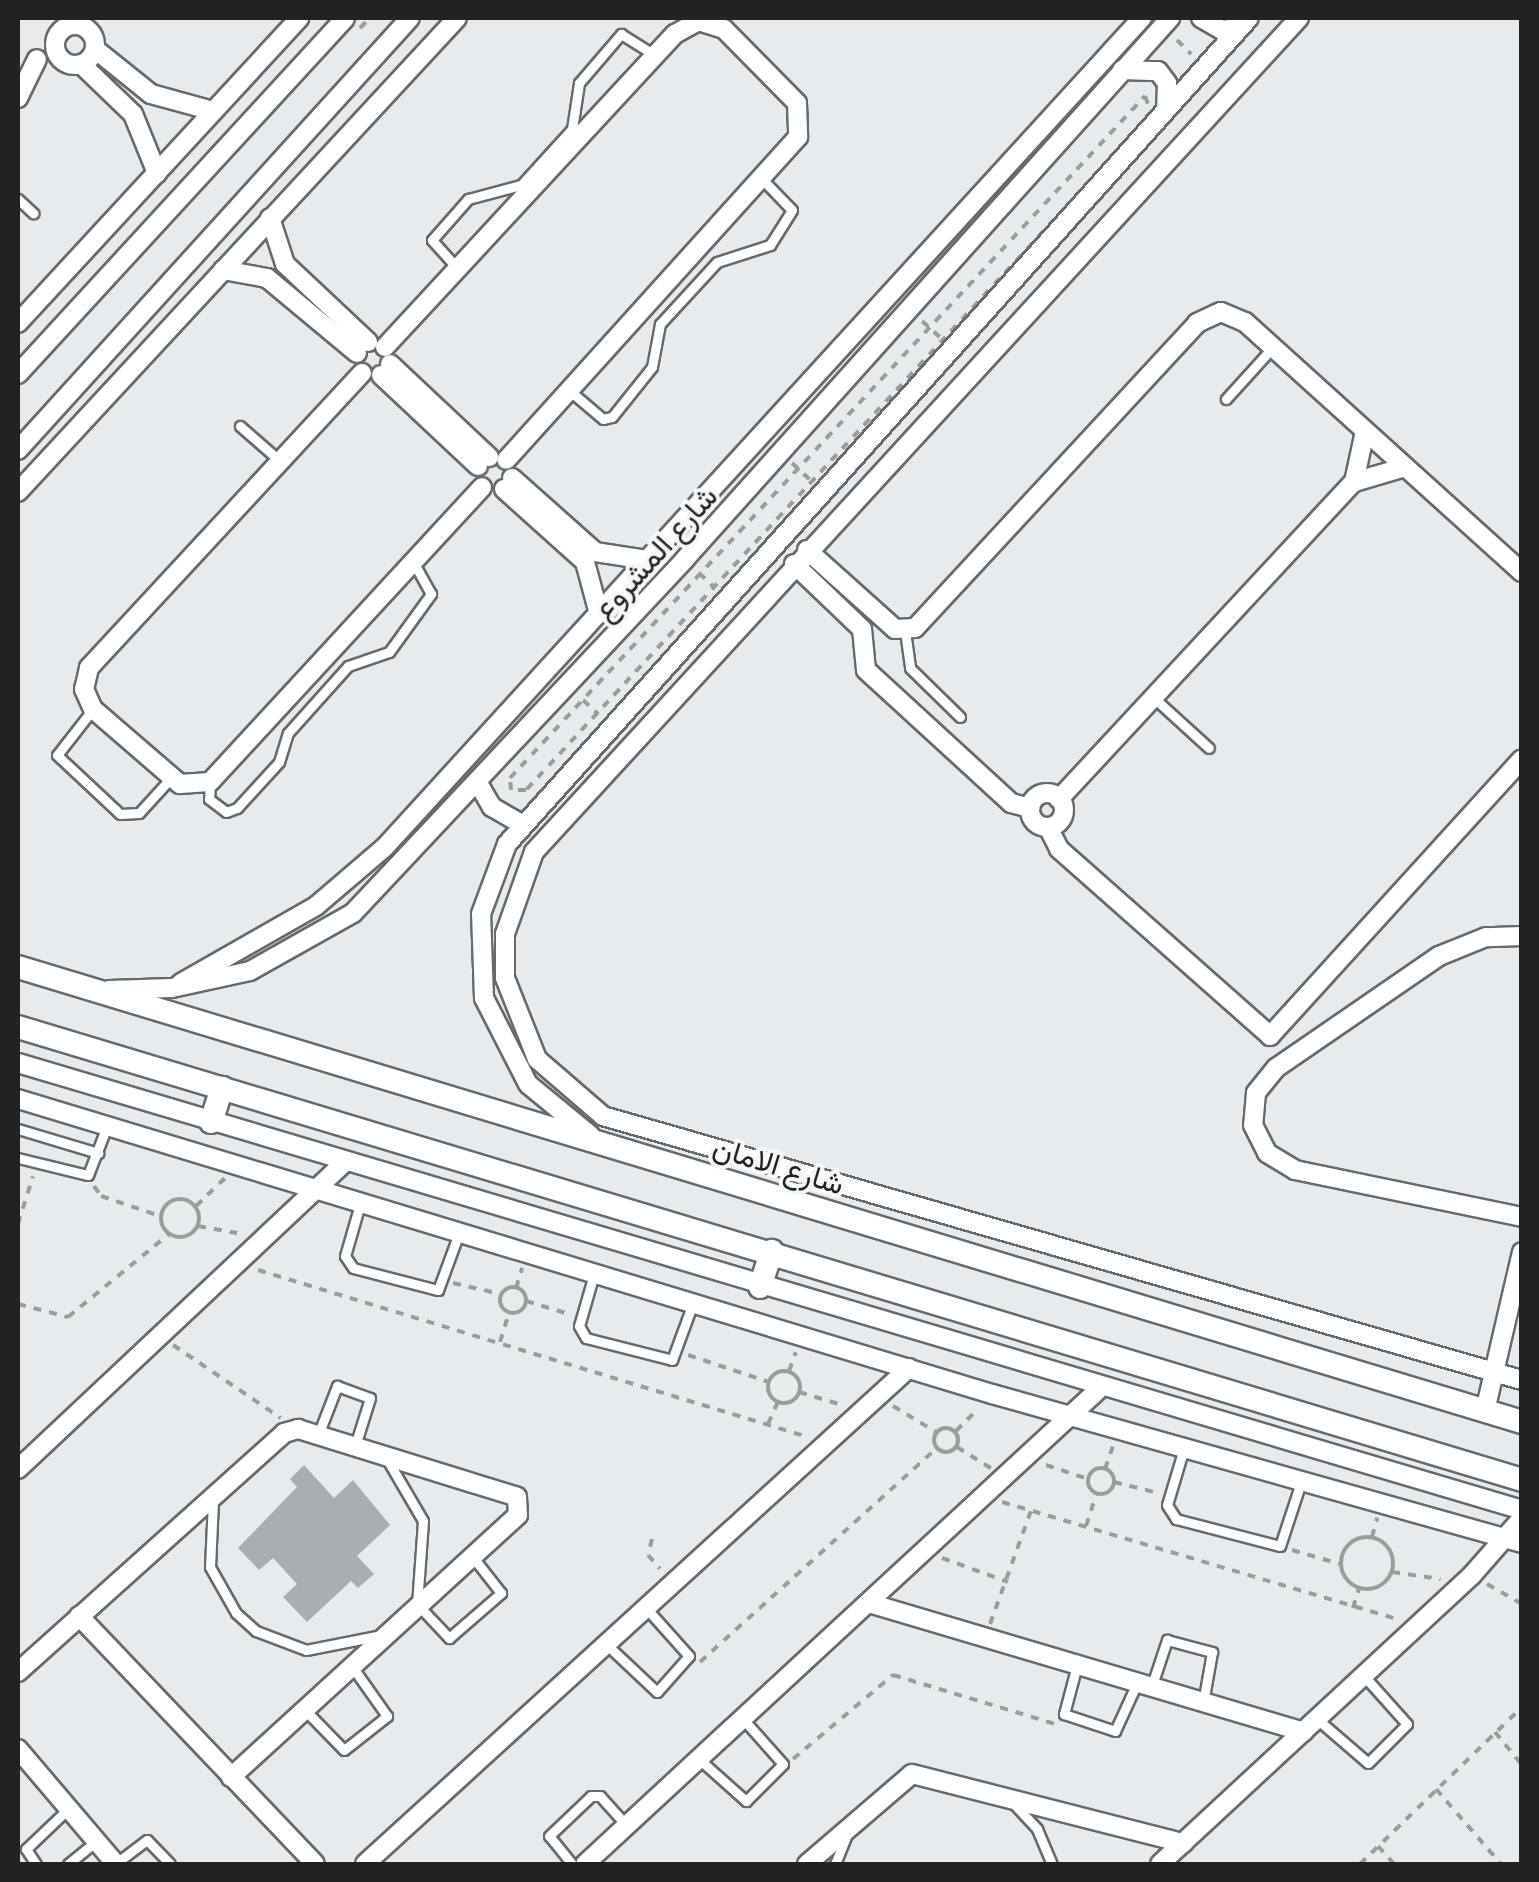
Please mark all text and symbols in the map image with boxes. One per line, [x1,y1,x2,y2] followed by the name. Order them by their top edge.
[584,477,724,627] street label: شارع المشروع
[709,1127,849,1201] street label: شارع الامان

